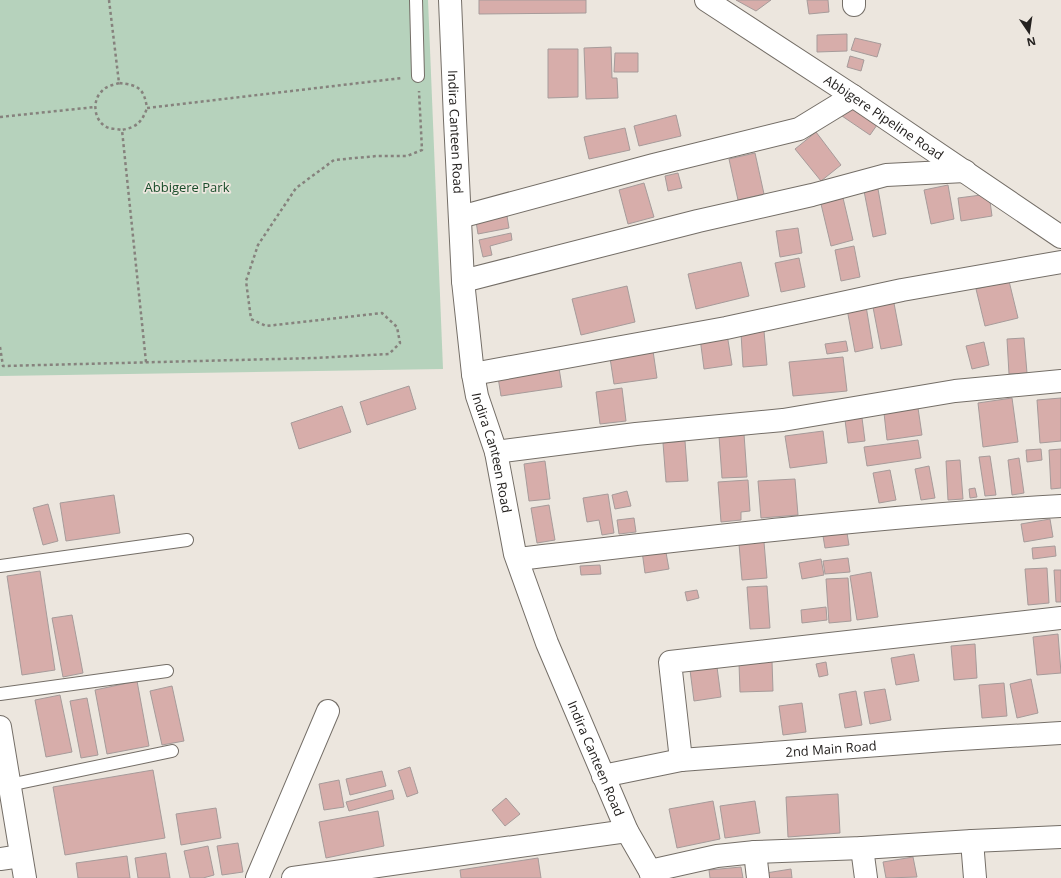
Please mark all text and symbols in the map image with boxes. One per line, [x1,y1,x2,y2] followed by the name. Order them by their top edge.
[1009,12,1049,52] north arrow
[1025,34,1037,51] text: N
[444,70,468,194] street label: Indira Canteen Road
[821,70,947,164] street label: Abbigere Pipeline Road
[145,178,230,196] park label: Abbigere Park
[468,391,516,514] street label: Indira Canteen Road
[564,698,629,819] street label: Indira Canteen Road
[785,736,877,761] street label: 2nd Main Road

